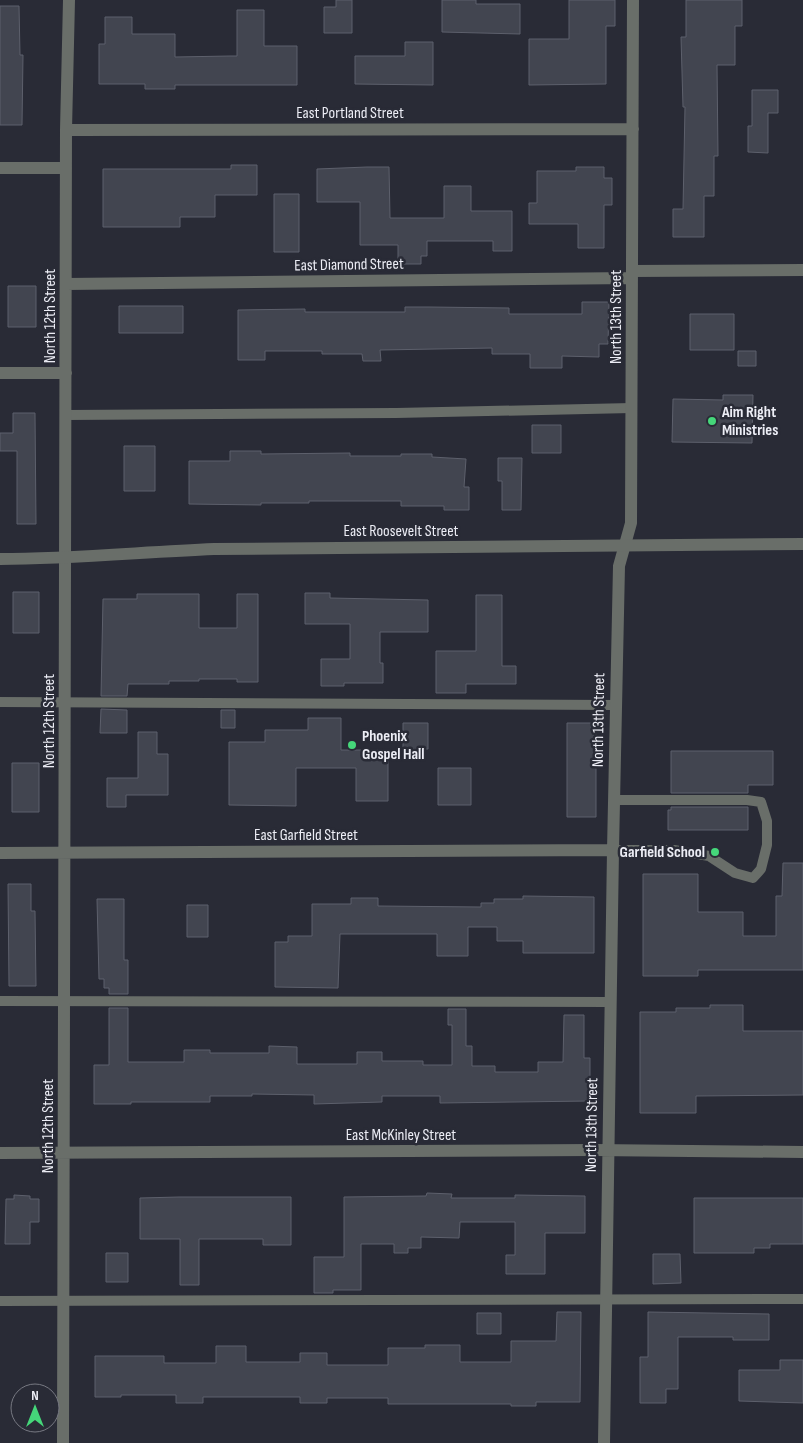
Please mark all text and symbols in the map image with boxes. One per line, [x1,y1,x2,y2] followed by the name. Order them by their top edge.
[296,104,404,123] street label: East Portland Street
[294,255,404,275] street label: East Diamond Street
[41,269,60,363] street label: North 12th Street
[607,270,626,364] street label: North 13th Street
[721,403,778,440] place label: Aim Right Ministries
[706,415,718,427] marker: Aim Right Ministries
[344,522,459,541] street label: East Roosevelt Street
[589,673,609,767] street label: North 13th Street
[40,674,59,768] street label: North 12th Street
[362,727,425,764] place label: Phoenix Gospel Hall
[346,739,358,751] marker: Phoenix Gospel Hall
[254,826,358,845] street label: East Garfield Street
[620,843,705,862] place label: Garfield School
[709,846,721,858] marker: Garfield School
[582,1078,602,1172] street label: North 13th Street
[39,1079,58,1173] street label: North 12th Street
[346,1126,456,1145] street label: East McKinley Street
[10,1383,60,1433] north arrow
[31,1387,39,1404] text: N

